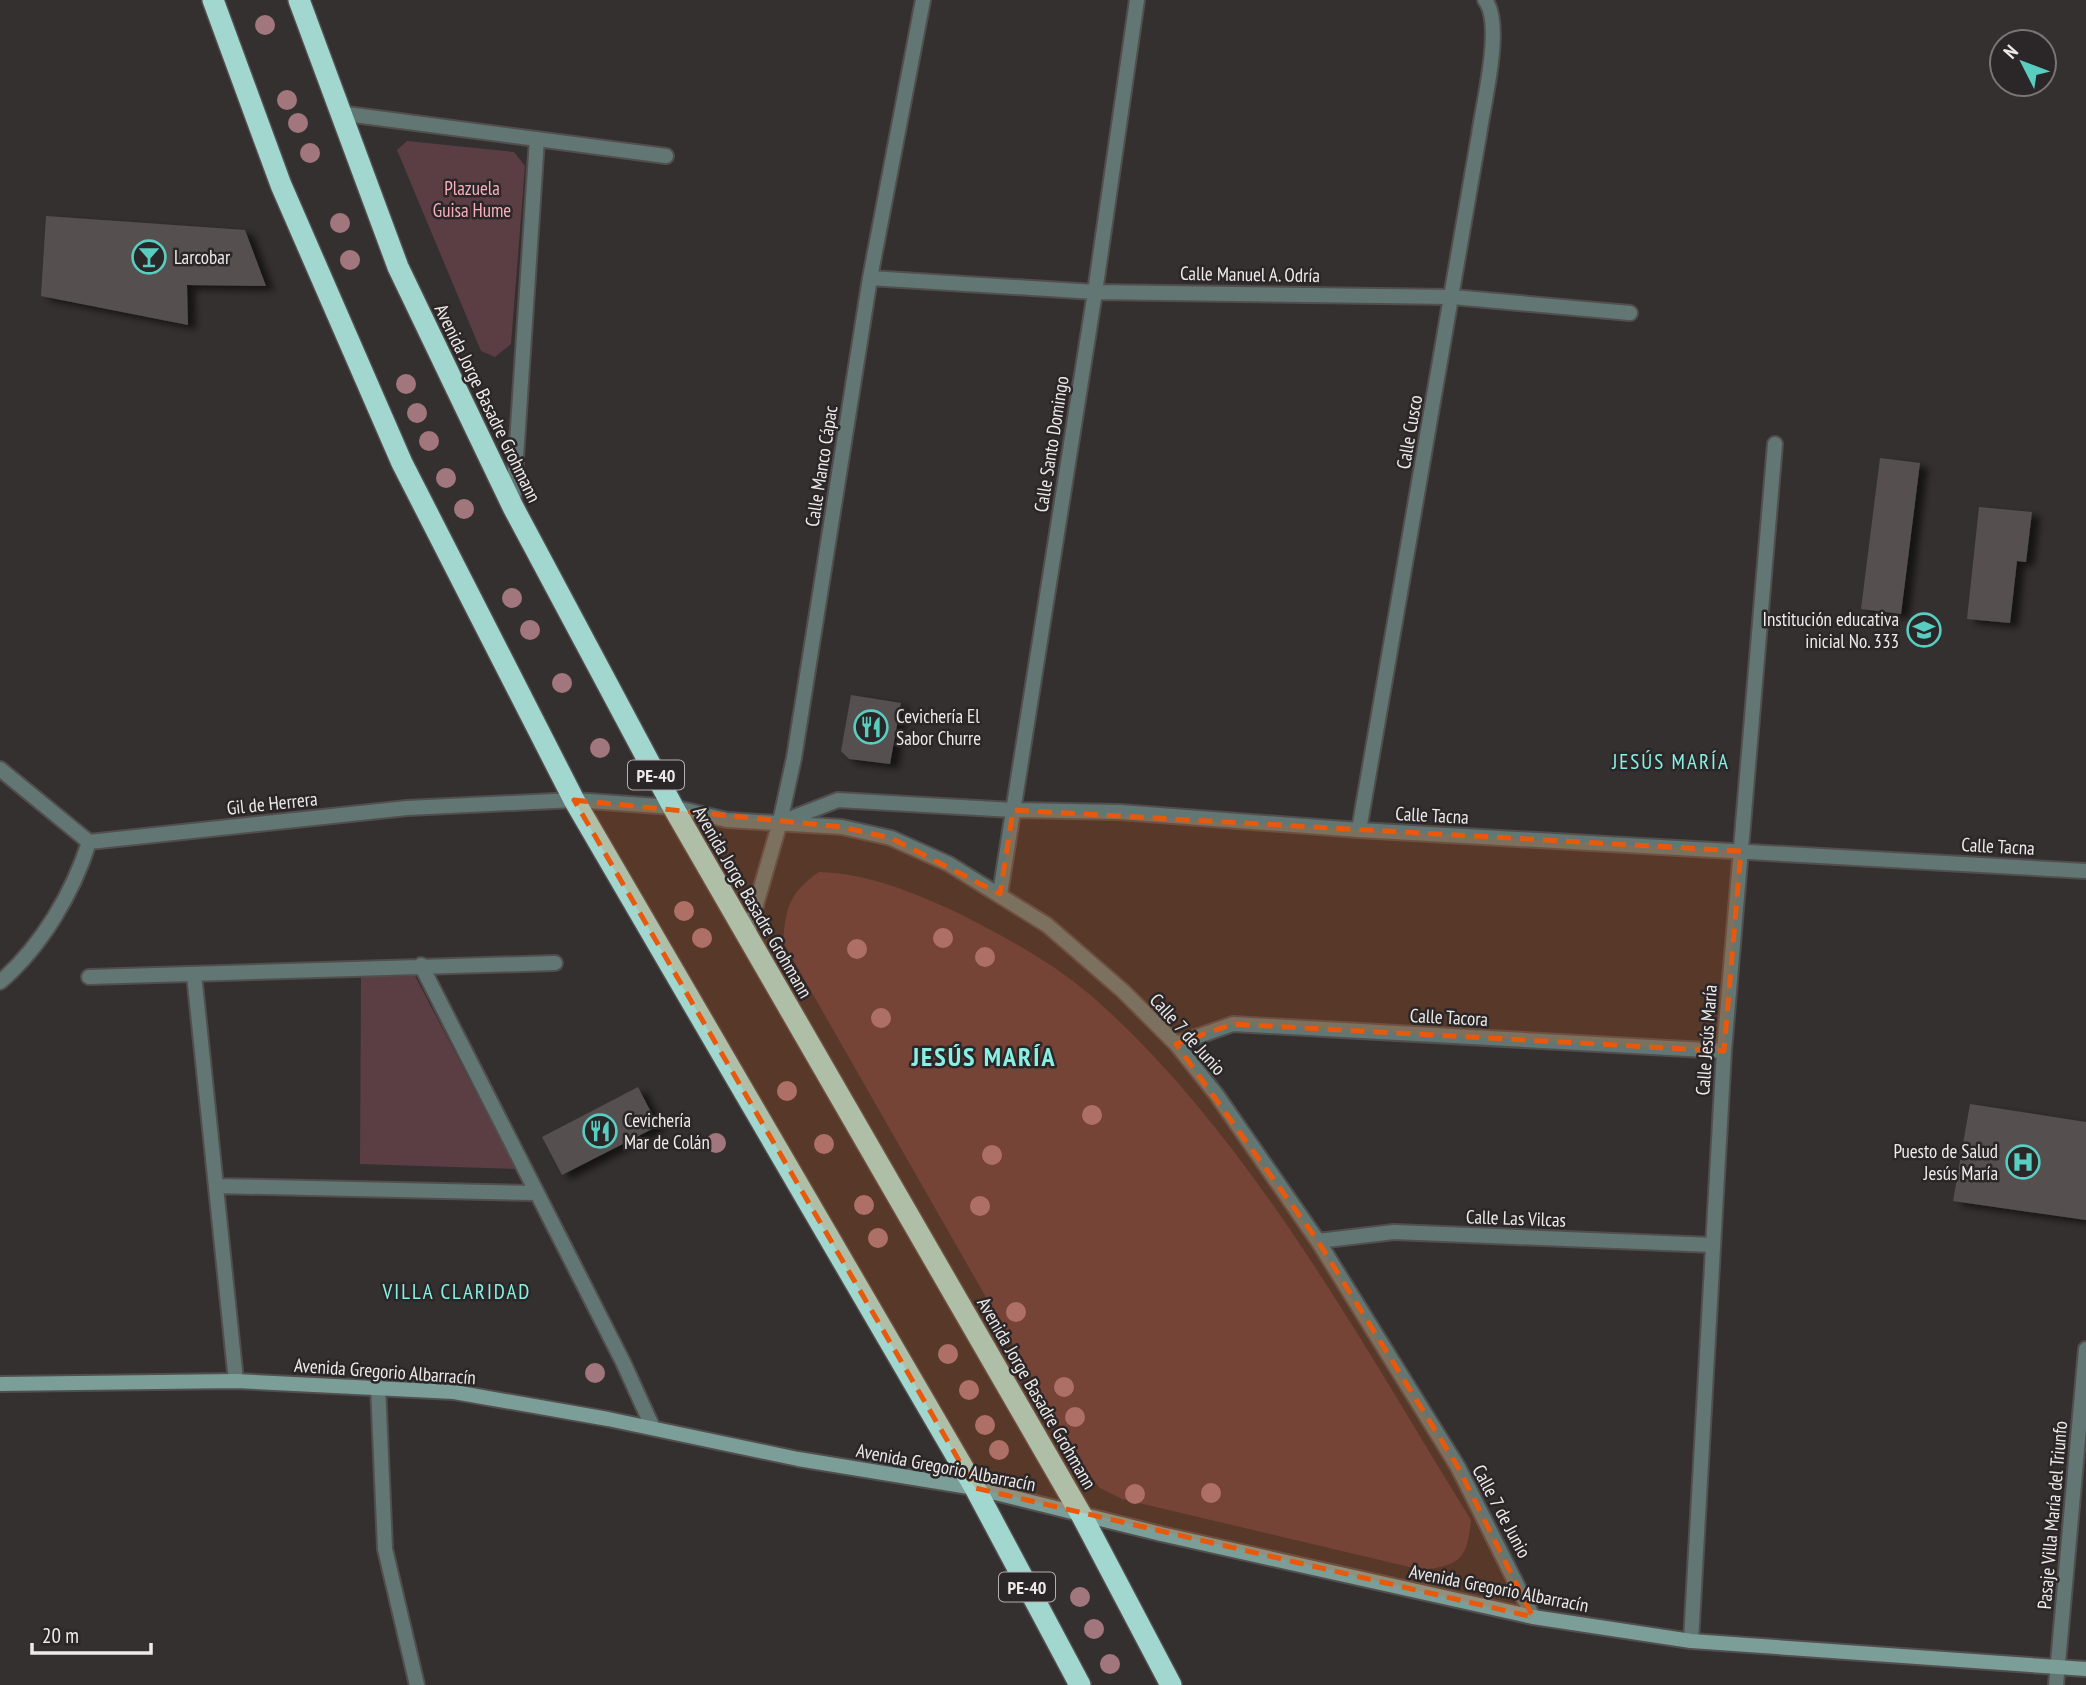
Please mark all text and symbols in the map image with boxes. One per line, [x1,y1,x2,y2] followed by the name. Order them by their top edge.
[1988,28,2058,98] north arrow
[1998,40,2023,63] text: N
[433,176,511,222] park label: Plazuela Guisa Hume
[130,238,168,276] bar icon: Larcobar
[174,245,231,269] place label: Larcobar
[1180,261,1320,287] street label: Calle Manuel A. Odría
[430,300,546,506] street label: Avenida Jorge Basadre Grohmann
[1028,374,1074,514] street label: Calle Santo Domingo
[1391,393,1427,471] street label: Calle Cusco
[800,403,842,528] street label: Calle Manco Cápac
[1763,607,1899,653] place label: Institución educativa inicial No. 333
[1905,611,1943,649] school or university icon: Institución educativa inicial No. 333
[896,704,981,750] place label: Cevichería El Sabor Churre
[852,708,890,746] restaurant icon: Cevichería El Sabor Churre
[1611,748,1730,775] district label: JESÚS MARÍA
[628,760,684,790] road number: PE-40
[225,786,319,820] street label: Gil de Herrera
[1395,801,1469,829] street label: Calle Tacna
[688,802,818,1002] street label: Avenida Jorge Basadre Grohmann
[1961,832,2035,860] street label: Calle Tacna
[1690,984,1722,1096] street label: Calle Jesús María
[1145,988,1231,1080] street label: Calle 7 de Junio
[1409,1003,1489,1031] street label: Calle Tacora
[911,1040,1056,1073] district label: JESÚS MARÍA
[624,1108,710,1154] place label: Cevichería Mar de Colán
[581,1112,619,1150] restaurant icon: Cevichería Mar de Colán
[1893,1139,1998,1185] place label: Puesto de Salud Jesús María
[2004,1143,2042,1181] hospital icon: Puesto de Salud Jesús María
[1466,1204,1566,1232] street label: Calle Las Vilcas
[382,1278,531,1305] district label: VILLA CLARIDAD
[972,1293,1102,1493] street label: Avenida Jorge Basadre Grohmann
[293,1353,477,1389] street label: Avenida Gregorio Albarracín
[2032,1420,2072,1610] street label: Pasaje Villa María del Triunfo
[854,1438,1038,1496] street label: Avenida Gregorio Albarracín
[1467,1460,1537,1562] street label: Calle 7 de Junio
[1407,1559,1591,1617] street label: Avenida Gregorio Albarracín
[999,1572,1055,1602] road number: PE-40
[32,1612,150,1656] scale bar
[42,1622,79,1649] text: 20 m

